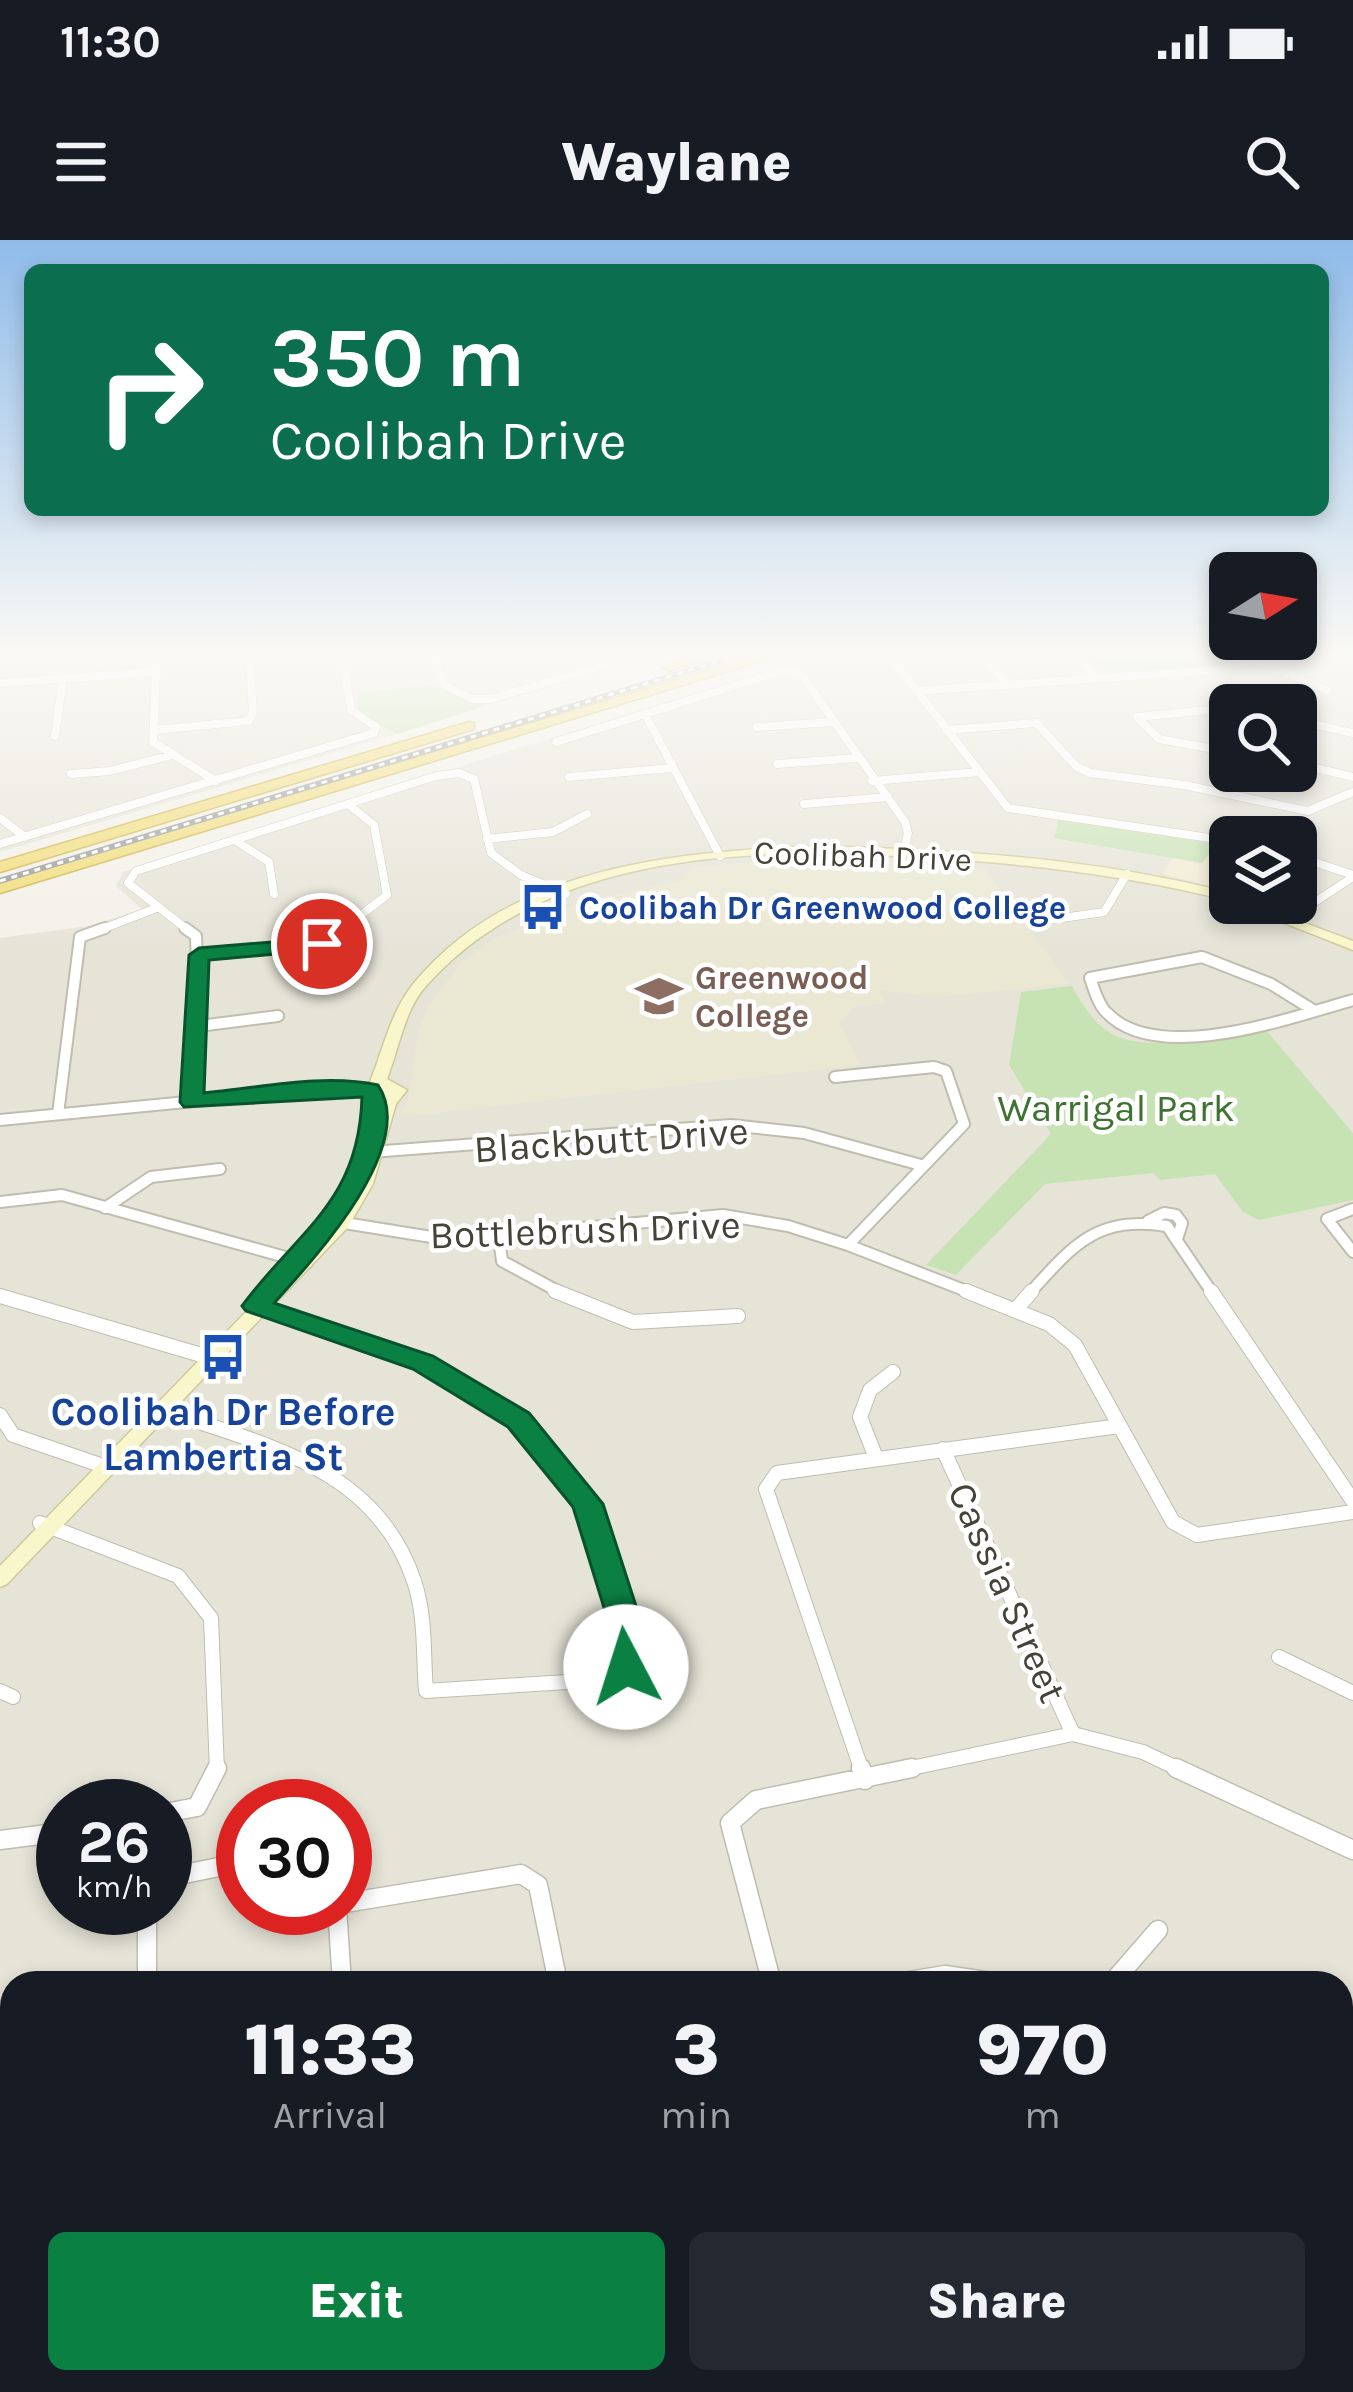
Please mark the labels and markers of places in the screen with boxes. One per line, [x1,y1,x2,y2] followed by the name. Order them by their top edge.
[518,882,568,932] bus stop icon: Coolibah Dr Greenwood College
[579,889,1066,927] place label: Coolibah Dr Greenwood College
[271,893,373,995] pin
[695,959,868,1035] place label: Greenwood College
[634,971,684,1021] school or university icon: Greenwood College
[198,1332,248,1382] bus stop icon: Coolibah Dr Before Lambertia St
[51,1389,395,1480] place label: Coolibah Dr Before Lambertia St

